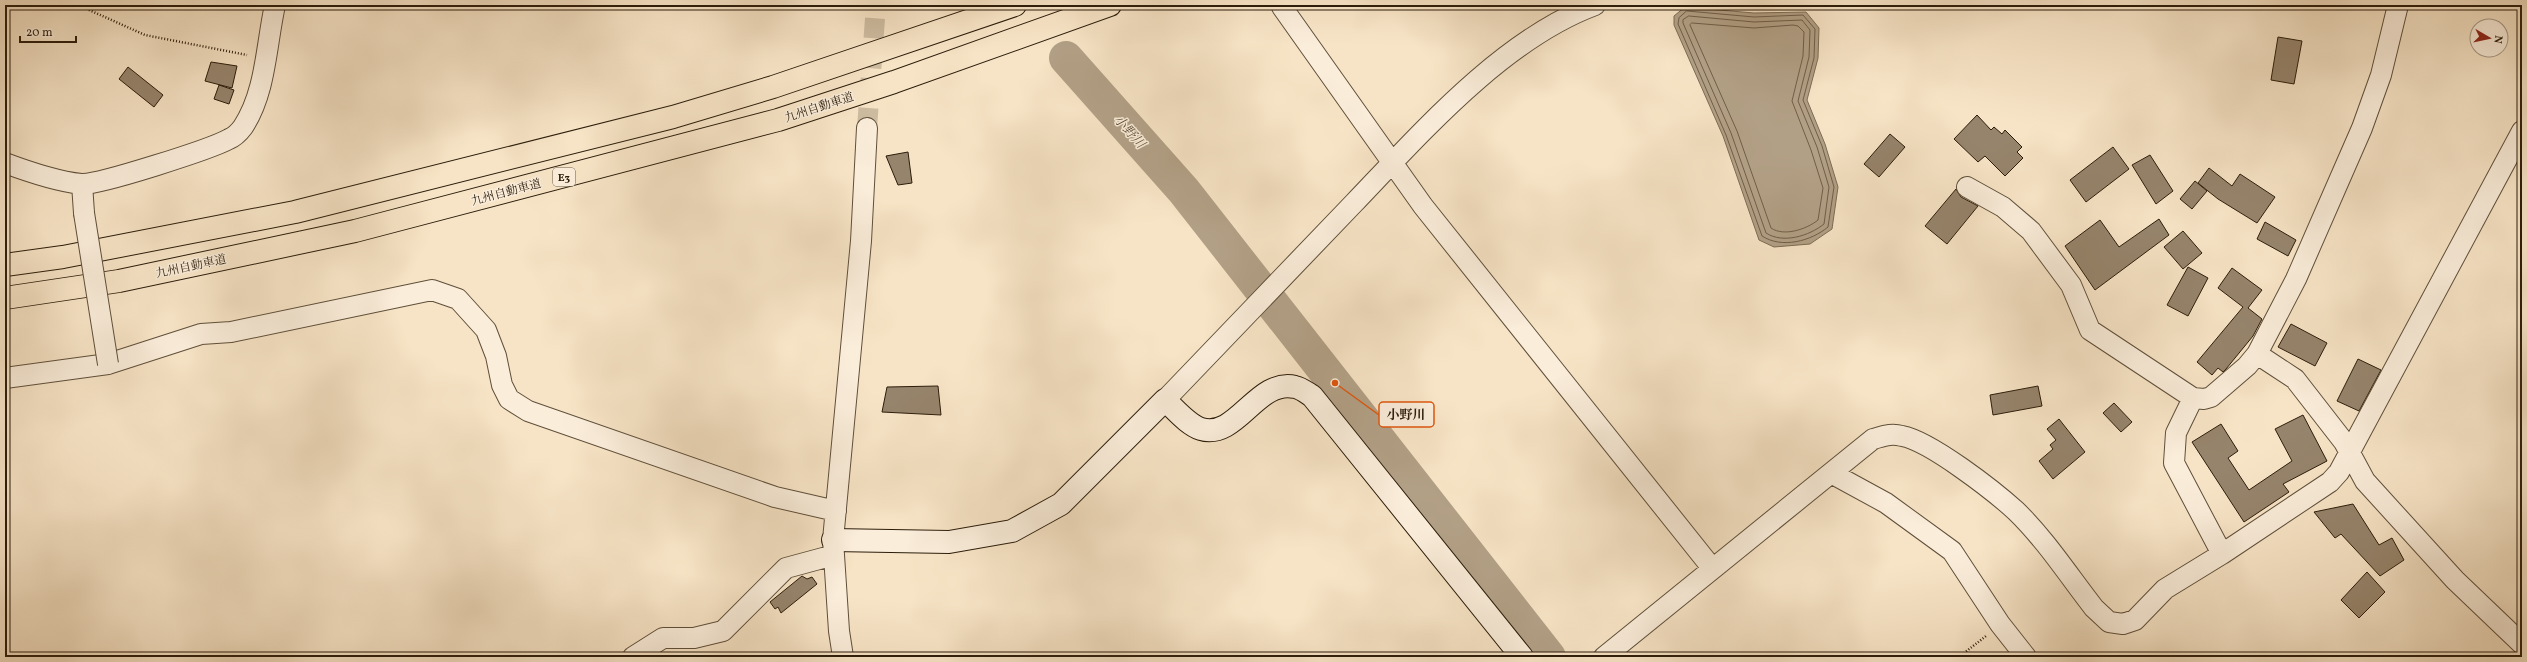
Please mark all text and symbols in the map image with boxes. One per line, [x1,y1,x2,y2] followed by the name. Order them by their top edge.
[20,18,76,44] scale bar
[2469,18,2509,58] north arrow
[26,25,53,41] text: 20 m
[2489,34,2505,44] text: N
[783,89,856,127] street label: 九州自動車道
[1109,112,1150,154] water label: 小野川
[553,168,575,186] road number: E3
[469,176,543,210] street label: 九州自動車道
[154,252,228,282] street label: 九州自動車道
[1379,402,1434,427] callout: 小野川
[1386,407,1426,425] text: 小野川

